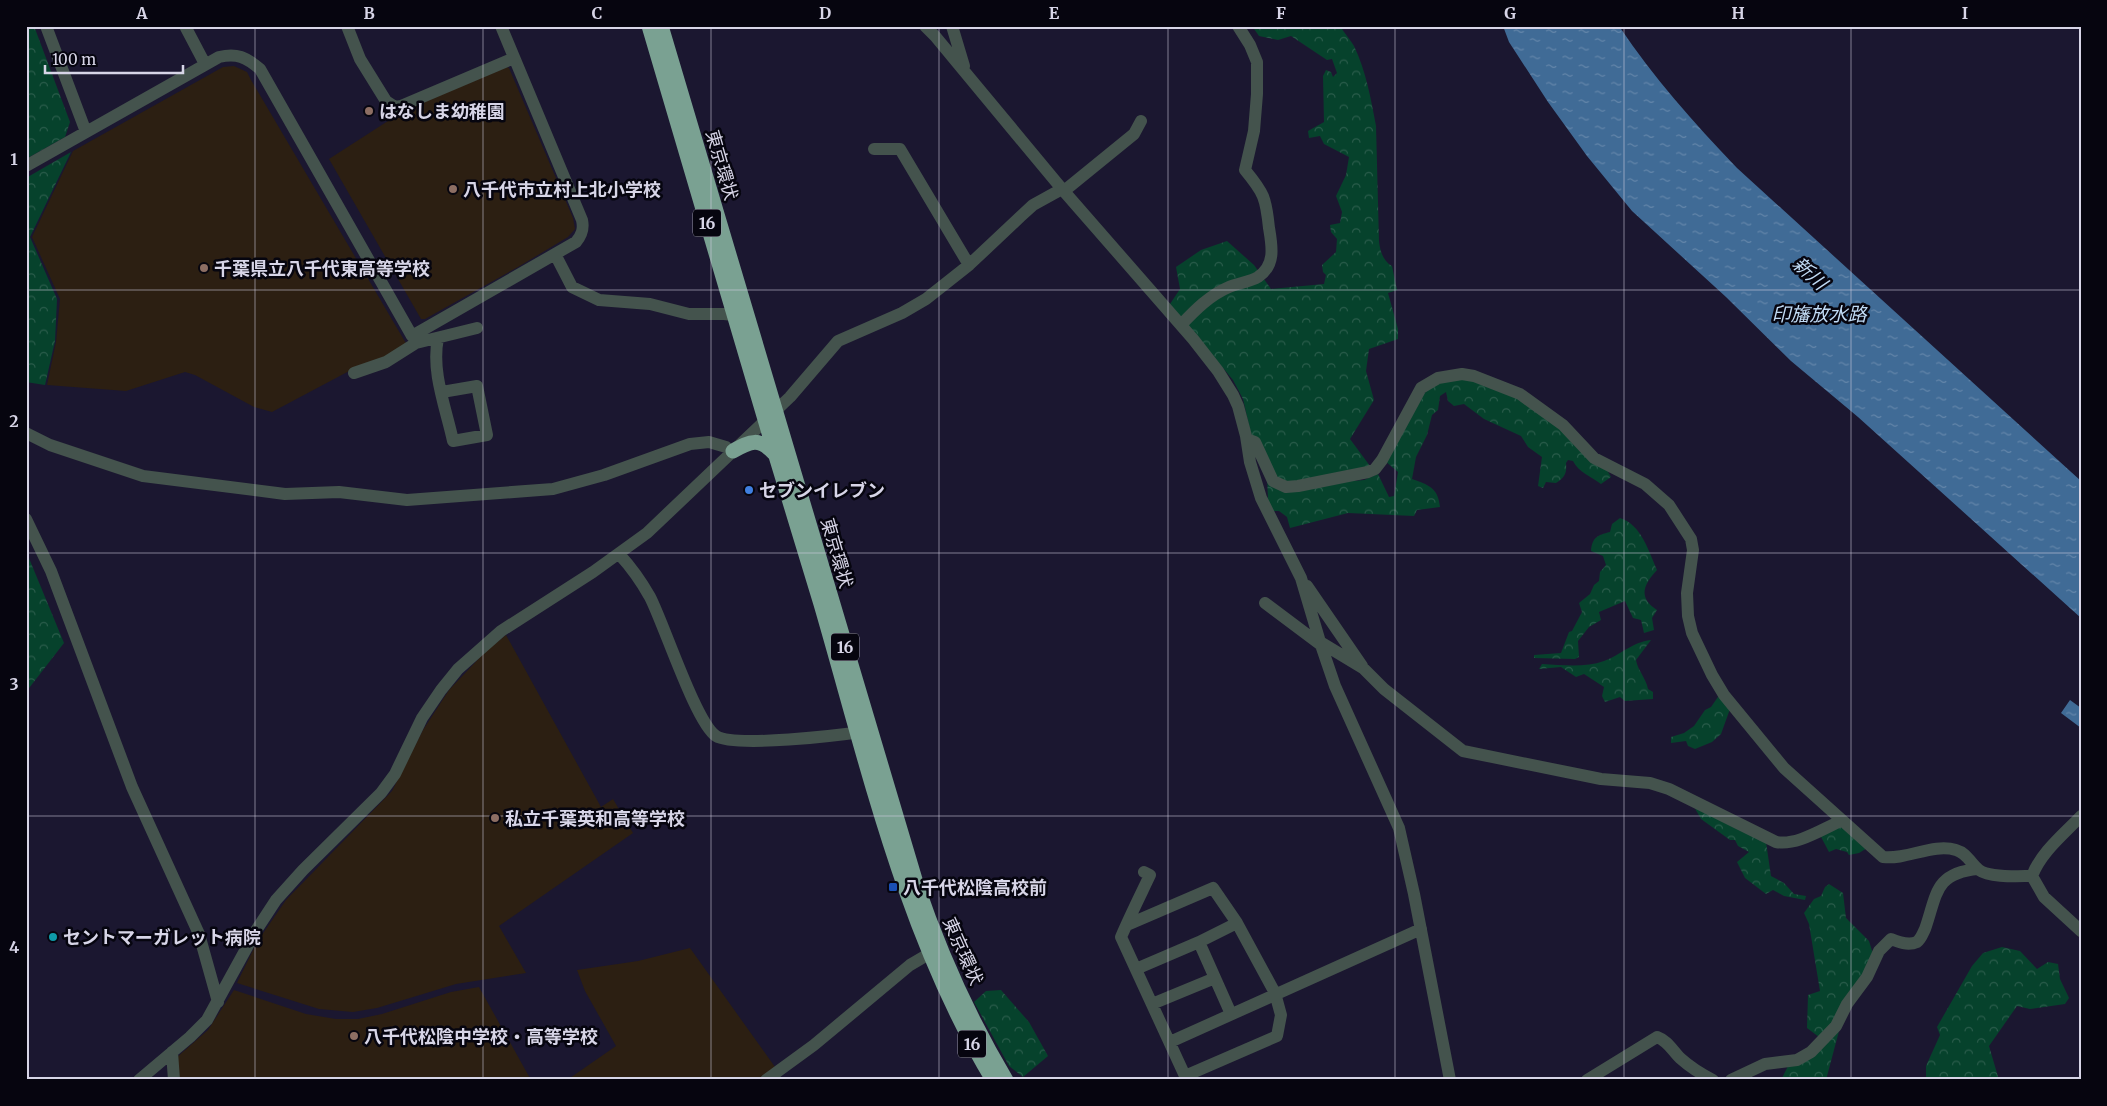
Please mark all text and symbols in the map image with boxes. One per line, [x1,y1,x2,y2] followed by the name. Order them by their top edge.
[135,3,148,23] text: A
[363,3,375,23] text: B
[592,3,602,23] text: C
[819,3,831,23] text: D
[1049,3,1060,23] text: E
[1276,3,1286,23] text: F
[1504,3,1516,23] text: G
[1731,3,1745,23] text: H
[1962,3,1968,23] text: I
[45,42,182,74] scale bar
[52,50,96,69] text: 100 m
[379,100,505,123] place label: はなしま幼稚園
[363,105,375,117] marker: はなしま幼稚園
[701,127,743,203] street label: 東京環状
[10,149,18,169] text: 1
[463,178,661,201] place label: 八千代市立村上北小学校
[447,183,459,195] marker: 八千代市立村上北小学校
[693,210,721,237] road number: 16
[1788,251,1834,296] water label: 新川
[214,257,430,280] place label: 千葉県立八千代東高等学校
[198,262,210,274] marker: 千葉県立八千代東高等学校
[1771,302,1868,326] water label: 印旛放水路
[9,411,19,431] text: 2
[759,479,885,502] place label: セブンイレブン
[743,484,755,496] marker: セブンイレブン
[816,515,858,591] street label: 東京環状
[831,634,859,660] road number: 16
[9,674,19,694] text: 3
[505,807,685,830] place label: 私立千葉英和高等学校
[489,812,501,824] marker: 私立千葉英和高等学校
[903,876,1047,899] place label: 八千代松陰高校前
[887,881,899,893] marker: 八千代松陰高校前
[938,913,988,989] street label: 東京環状
[63,926,261,949] place label: セントマーガレット病院
[47,931,59,943] marker: セントマーガレット病院
[9,937,19,957] text: 4
[364,1025,598,1048] place label: 八千代松陰中学校・高等学校
[348,1030,360,1042] marker: 八千代松陰中学校・高等学校
[958,1030,986,1058] road number: 16

